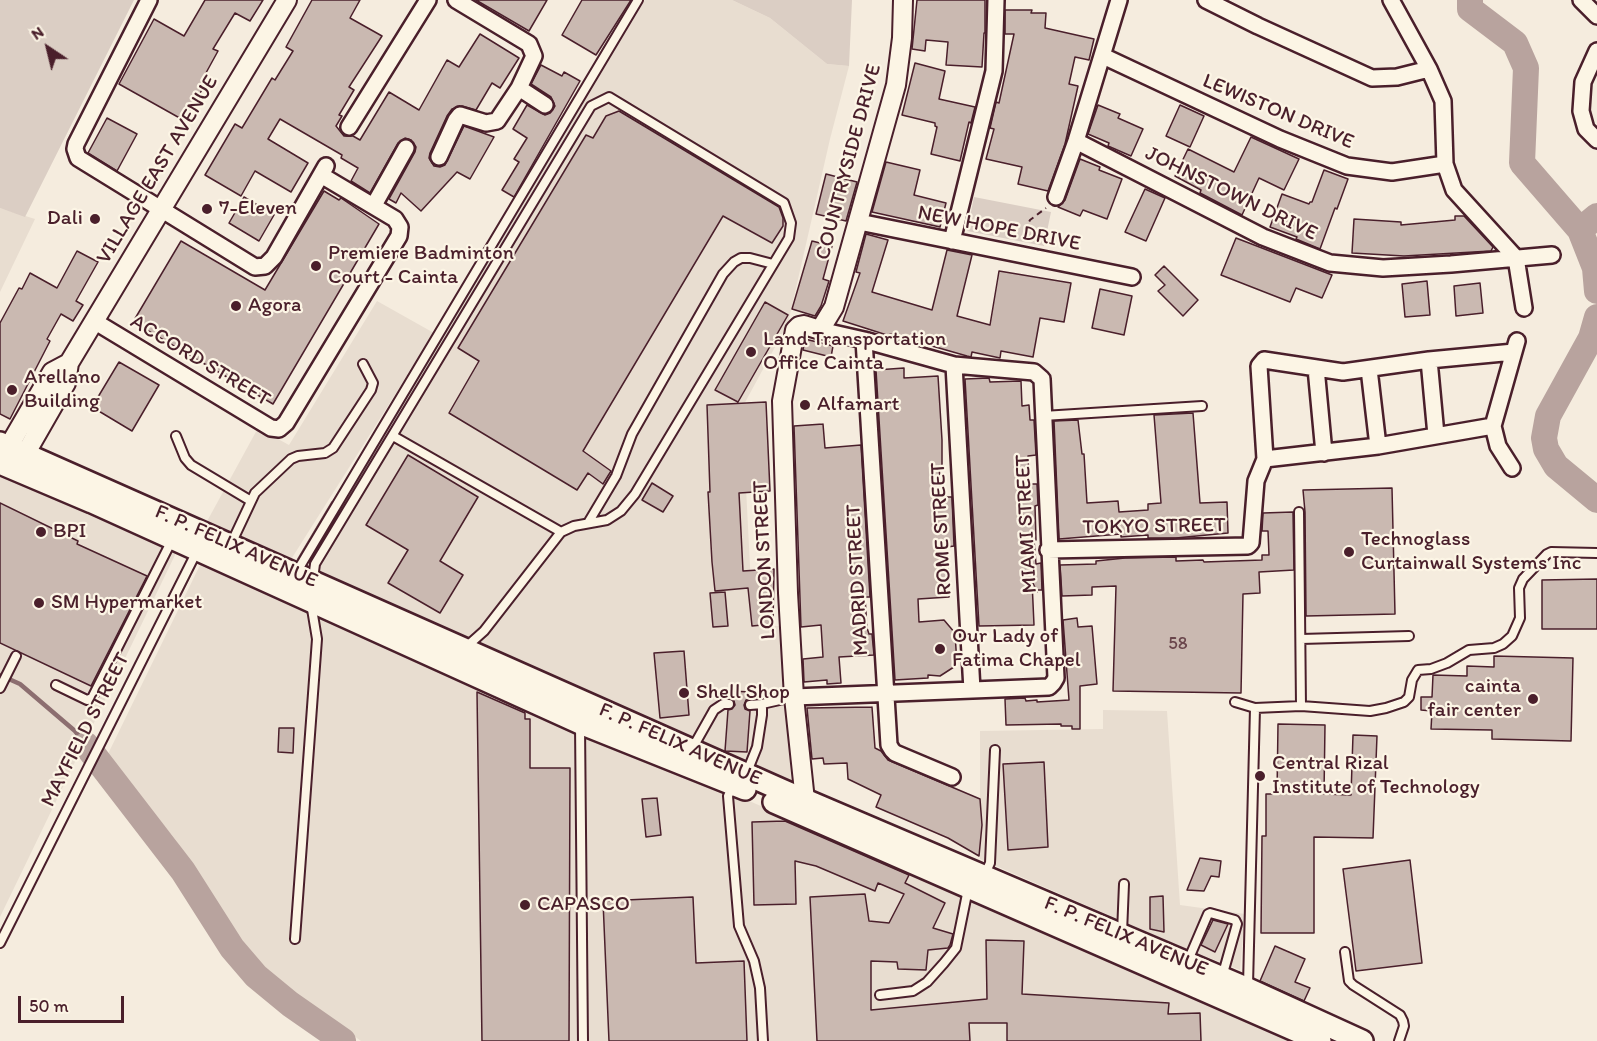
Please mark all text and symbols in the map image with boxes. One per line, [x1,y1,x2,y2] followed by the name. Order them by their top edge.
[18,18,78,78] north arrow
[28,22,47,44] text: N
[811,61,887,263] street label: COUNTRYSIDE DRIVE
[1198,69,1358,155] street label: LEWISTON DRIVE
[92,71,224,269] street label: VILLAGE EAST AVENUE
[1141,141,1321,247] street label: JOHNSTOWN DRIVE
[219,196,297,222] place label: 7-Eleven
[915,201,1083,257] street label: NEW HOPE DRIVE
[200,202,214,216] marker: 7-Eleven
[47,206,83,232] place label: Dali
[88,212,102,226] marker: Dali
[328,241,514,291] place label: Premiere Badminton Court - Cainta
[309,259,323,273] marker: Premiere Badminton Court - Cainta
[248,293,301,319] place label: Agora
[229,299,243,313] marker: Agora
[126,309,274,413] street label: ACCORD STREET
[763,327,946,377] place label: Land Transportation Office Cainta
[744,345,758,359] marker: Land Transportation Office Cainta
[24,365,101,415] place label: Arellano Building
[5,383,19,397] marker: Arellano Building
[817,392,899,418] place label: Alfamart
[798,398,812,412] marker: Alfamart
[1011,454,1043,594] street label: MIAMI STREET
[926,462,958,596] street label: ROME STREET
[748,480,782,640] street label: LONDON STREET
[151,500,321,594] street label: F. P. FELIX AVENUE
[841,503,875,657] street label: MADRID STREET
[1082,513,1226,541] street label: TOKYO STREET
[53,519,86,545] place label: BPI
[34,525,48,539] marker: BPI
[1361,527,1581,577] place label: Technoglass Curtainwall Systems Inc
[1342,545,1356,559] marker: Technoglass Curtainwall Systems Inc
[51,590,202,616] place label: SM Hypermarket
[32,596,46,610] marker: SM Hypermarket
[952,624,1081,674] place label: Our Lady of Fatima Chapel
[1168,633,1188,655] house number: 58
[933,642,947,656] marker: Our Lady of Fatima Chapel
[36,649,136,811] street label: MAYFIELD STREET
[1427,674,1521,724] place label: cainta fair center
[696,680,790,706] place label: Shell Shop
[677,686,691,700] marker: Shell Shop
[1526,692,1540,706] marker: cainta fair center
[595,698,765,792] street label: F. P. FELIX AVENUE
[1272,751,1480,801] place label: Central Rizal Institute of Technology
[1253,769,1267,783] marker: Central Rizal Institute of Technology
[1040,891,1212,983] street label: F. P. FELIX AVENUE
[537,892,630,918] place label: CAPASCO
[518,898,532,912] marker: CAPASCO
[21,984,128,1022] scale bar
[29,995,69,1017] text: 50 m

